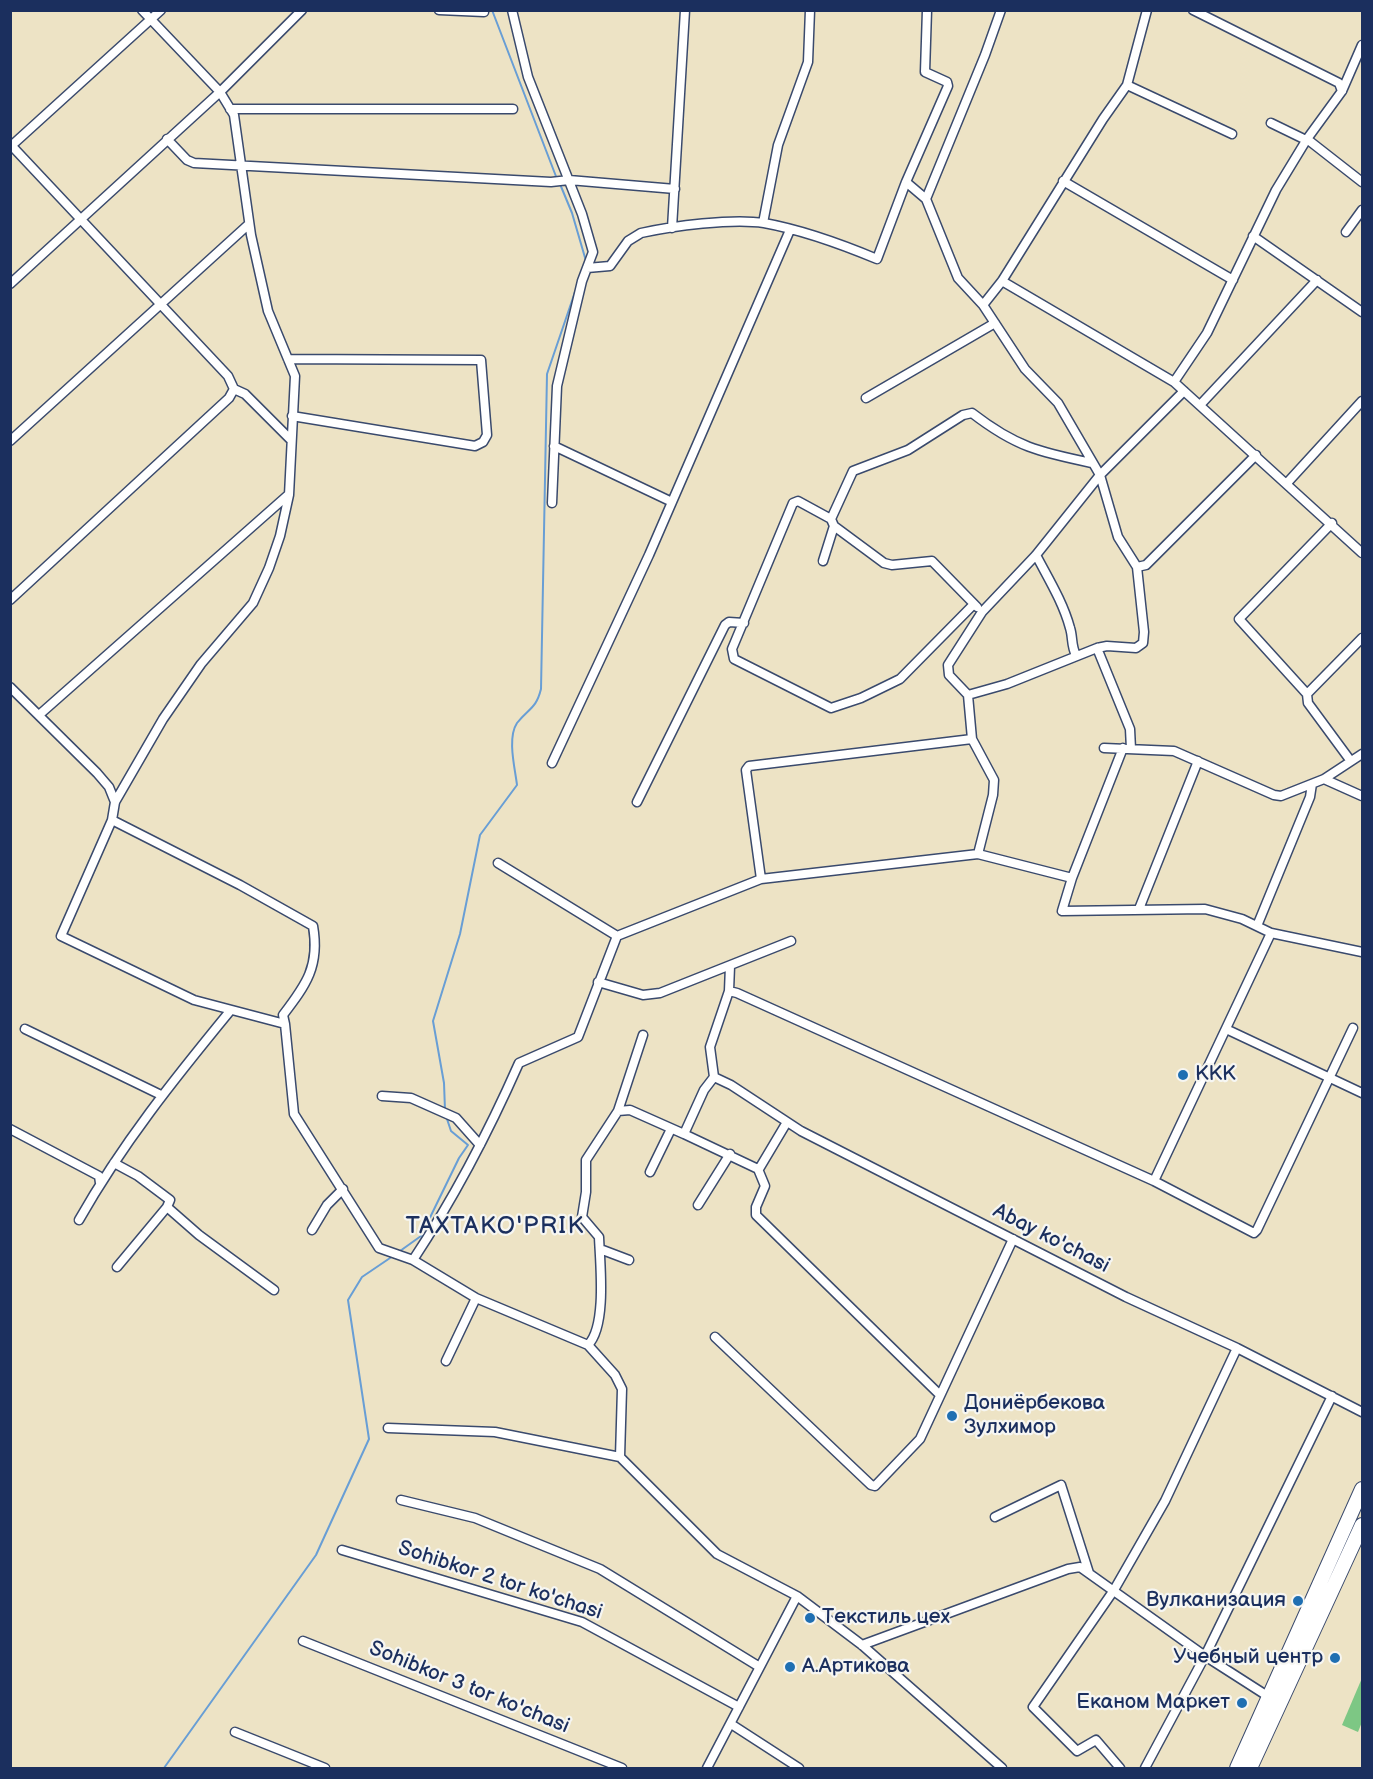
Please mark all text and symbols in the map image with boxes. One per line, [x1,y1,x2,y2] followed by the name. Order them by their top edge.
[1195,1062,1236,1088] place label: ККК
[1176,1068,1190,1082] marker: ККК
[988,1199,1114,1279] street label: Abay ko'chasi
[406,1213,584,1241] district label: TAXTAKO'PRIK
[964,1391,1105,1441] place label: Дониёрбекова Зулхимор
[945,1409,959,1423] marker: Дониёрбекова Зулхимор
[395,1536,605,1626] street label: Sohibkor 2 tor ko'chasi
[1146,1588,1286,1614] place label: Вулканизация
[1291,1594,1305,1608] marker: Вулканизация
[822,1605,950,1631] place label: Текстиль цех
[803,1611,817,1625] marker: Текстиль цех
[365,1636,573,1740] street label: Sohibkor 3 tor ko'chasi
[1173,1645,1323,1671] place label: Учебный центр
[1328,1651,1342,1665] marker: Учебный центр
[802,1654,910,1680] place label: А.Артикова
[783,1660,797,1674] marker: А.Артикова
[1076,1690,1230,1716] place label: Еканом Маркет
[1235,1696,1249,1710] marker: Еканом Маркет

